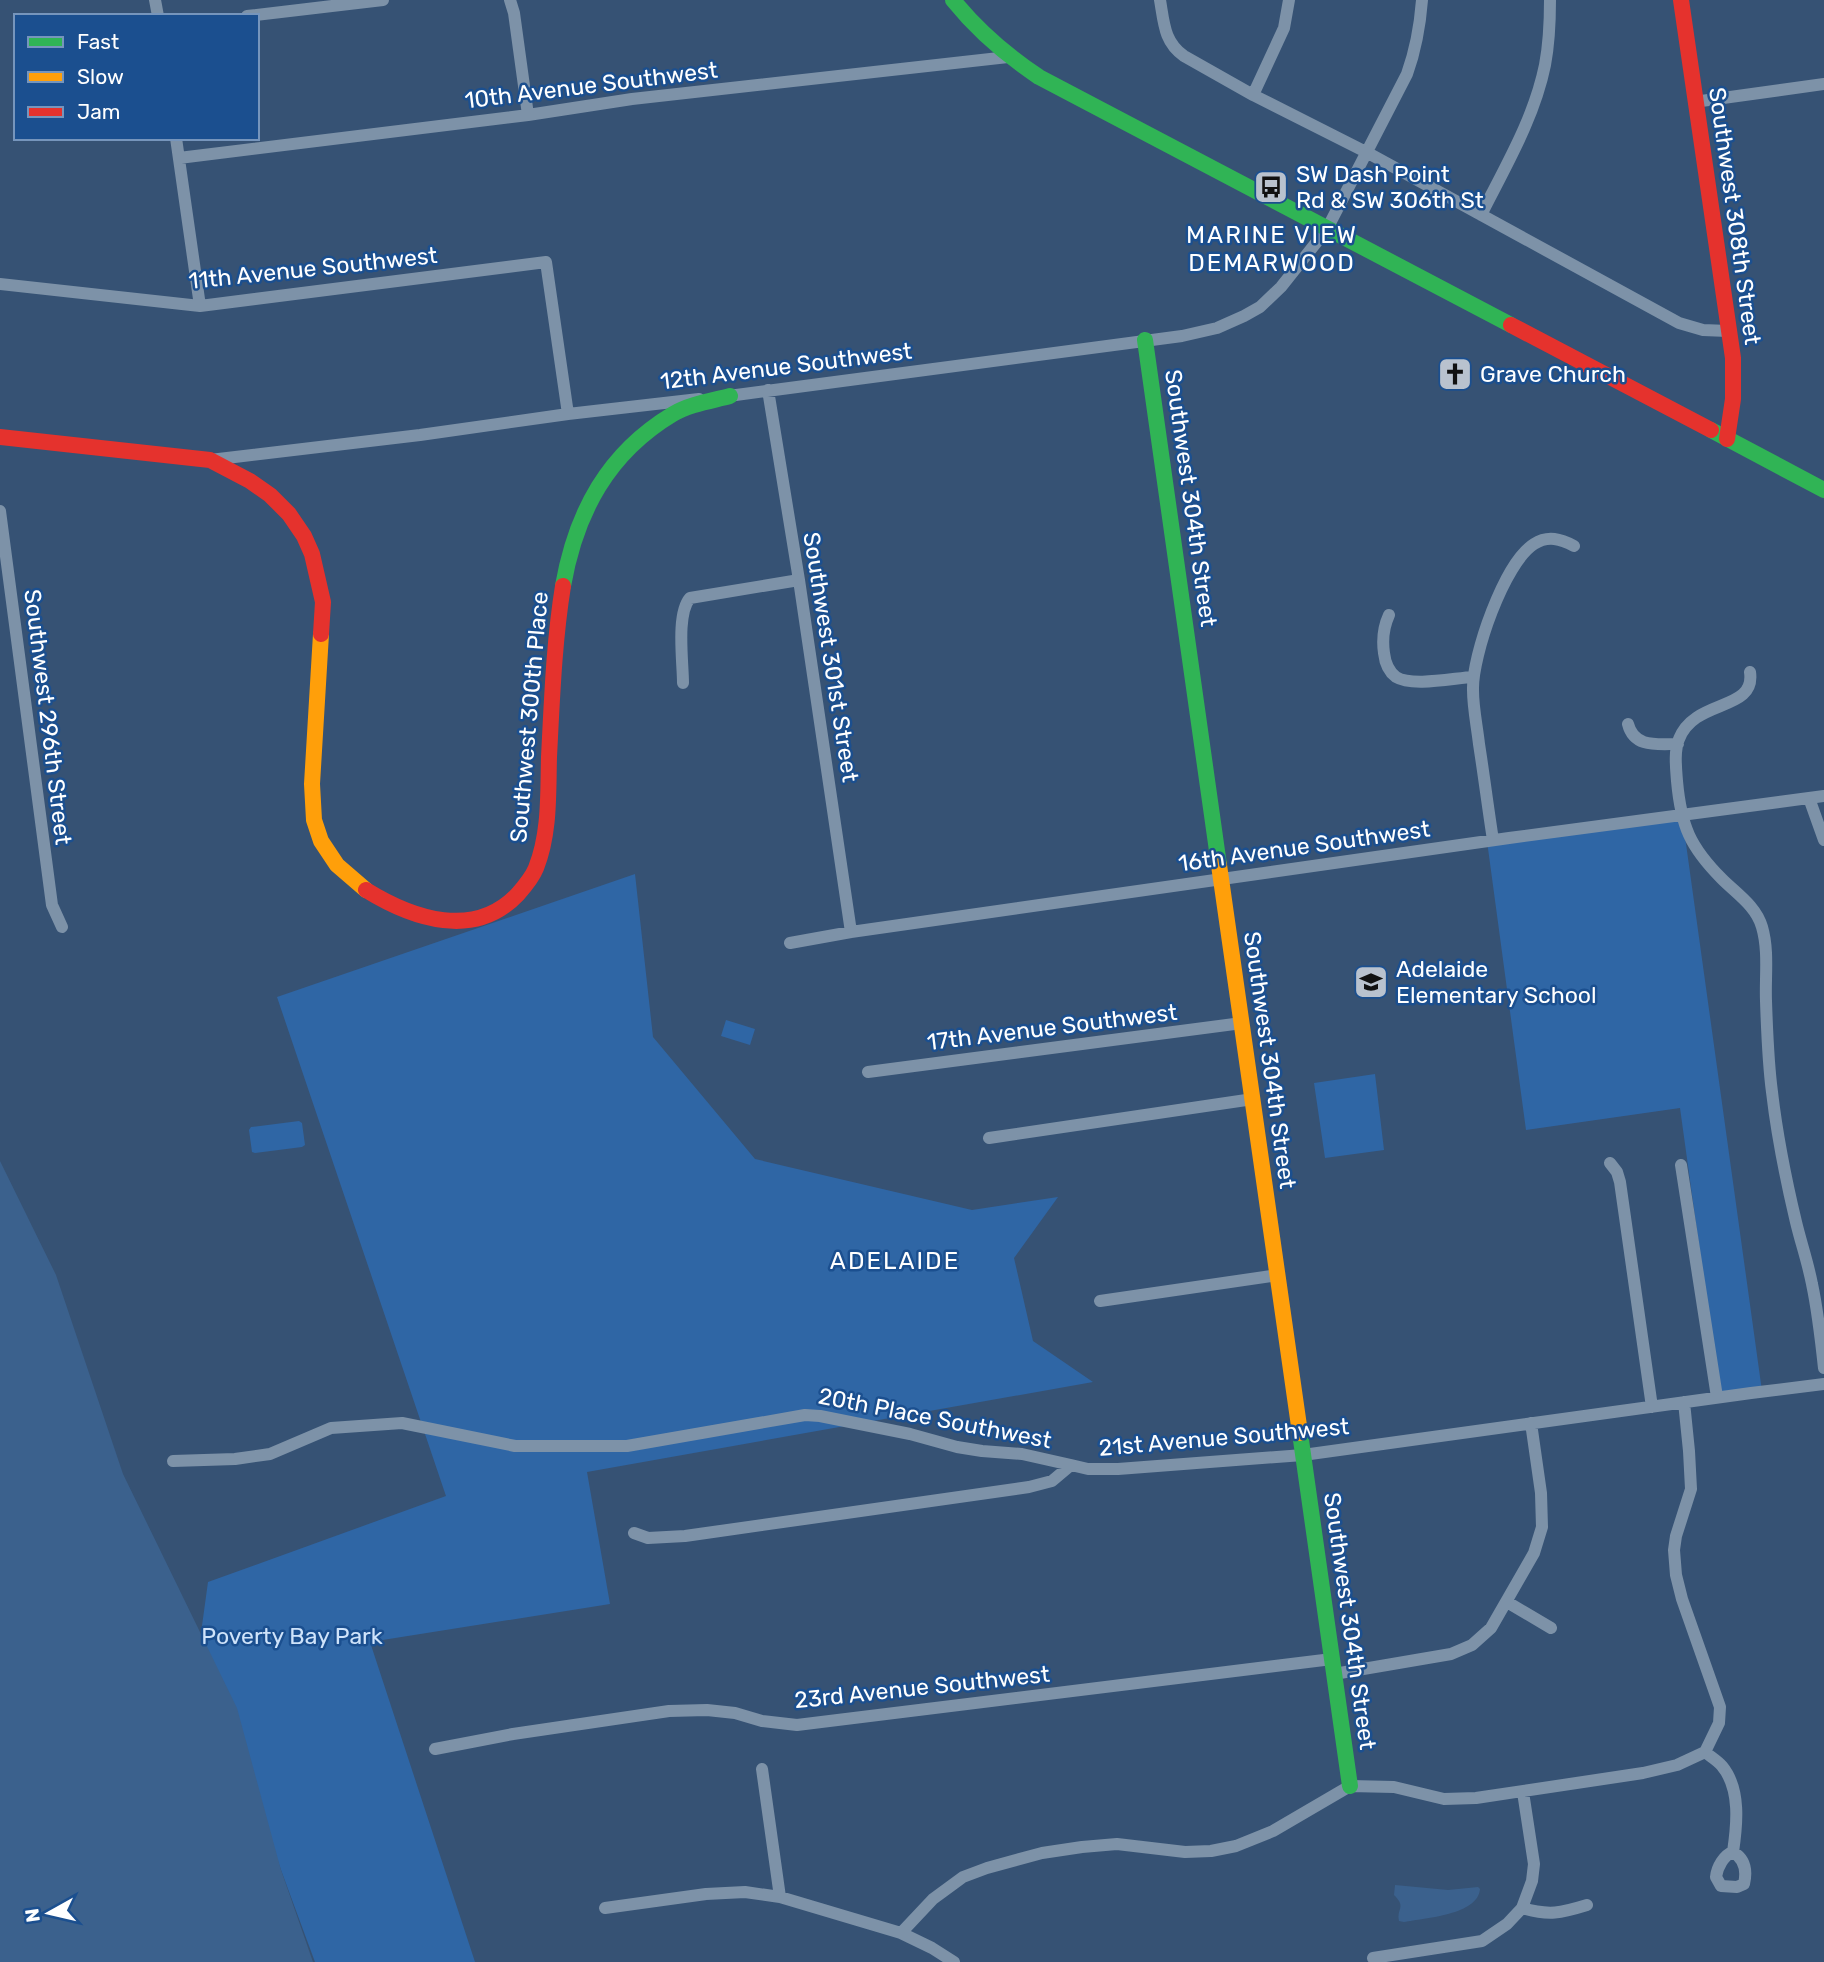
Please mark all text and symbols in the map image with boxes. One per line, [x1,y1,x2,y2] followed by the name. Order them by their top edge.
[14,14,259,140] legend
[77,29,119,54] text: Fast
[463,56,719,114] street label: 10th Avenue Southwest
[77,64,124,89] text: Slow
[1703,85,1767,347] street label: Southwest 308th Street
[77,99,121,124] text: Jam
[1296,160,1484,214] place label: SW Dash Point Rd & SW 306th St
[1252,168,1290,206] bus stop icon: SW Dash Point Rd & SW 306th St
[1186,221,1358,277] district label: MARINE VIEW DEMARWOOD
[187,241,439,295] street label: 11th Avenue Southwest
[658,337,914,395] street label: 12th Avenue Southwest
[1436,355,1474,393] church icon: Grave Church
[1480,360,1626,388] place label: Grave Church
[1159,368,1223,628] street label: Southwest 304th Street
[797,530,865,784] street label: Southwest 301st Street
[18,588,78,846] street label: Southwest 296th Street
[504,590,554,844] street label: Southwest 300th Place
[1176,814,1432,878] street label: 16th Avenue Southwest
[1238,930,1302,1190] street label: Southwest 304th Street
[1396,955,1597,1009] place label: Adelaide Elementary School
[1352,963,1390,1001] school or university icon: Adelaide Elementary School
[925,998,1179,1056] street label: 17th Avenue Southwest
[830,1247,960,1275] district label: ADELAIDE
[816,1382,1054,1454] street label: 20th Place Southwest
[1098,1412,1350,1462] street label: 21st Avenue Southwest
[1318,1491,1382,1751] street label: Southwest 304th Street
[201,1622,383,1650] park label: Poverty Bay Park
[793,1660,1051,1714] street label: 23rd Avenue Southwest
[14,1878,84,1948] north arrow
[20,1907,45,1924] text: N

